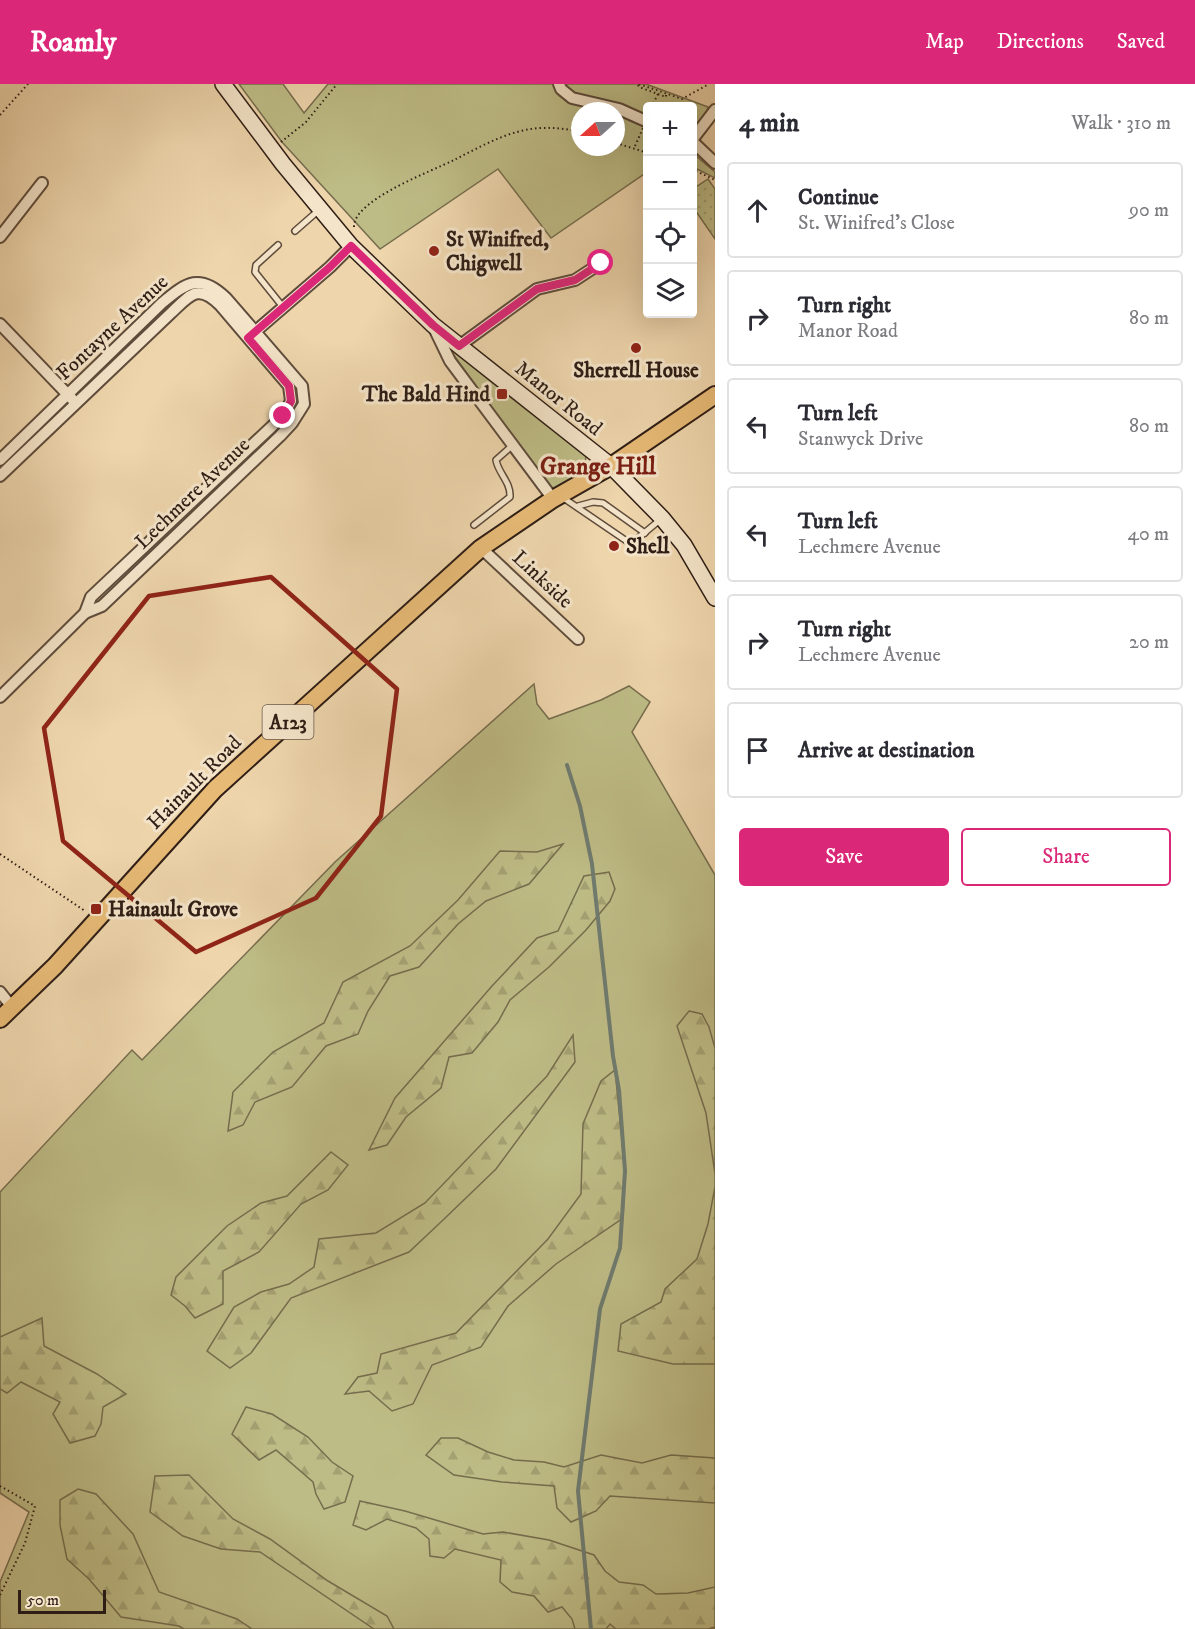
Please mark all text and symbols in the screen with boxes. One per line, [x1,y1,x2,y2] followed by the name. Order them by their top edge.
[30,25,116,60] text: Roamly
[925,29,964,55] text: Map
[997,29,1084,55] text: Directions
[1117,29,1165,55] text: Saved
[571,102,625,156] north arrow
[643,102,697,318] map controls
[643,102,697,156] button: +
[739,107,799,140] text: 4 min
[1071,111,1171,136] text: Walk · 310 m
[643,156,697,210] button: −
[798,184,879,211] text: Continue
[741,194,774,227] icon: ahead
[1129,198,1169,223] text: 90 m
[643,210,697,264] button: locate
[798,211,955,236] text: St. Winifred's Close
[446,227,549,277] place label: St Winifred, Chigwell
[427,244,441,258] marker: St Winifred, Chigwell
[587,249,613,275] route start
[643,264,697,318] button: layers
[51,269,174,386] street label: Fontayne Avenue
[798,292,891,319] text: Turn right
[741,302,774,335] icon: right
[1129,306,1169,331] text: 80 m
[798,319,898,344] text: Manor Road
[629,341,643,355] marker: Sherrell House
[509,356,608,442] street label: Manor Road
[573,358,699,384] place label: Sherrell House
[361,382,491,408] place label: The Bald Hind
[495,387,509,401] marker: The Bald Hind
[798,400,878,427] text: Turn left
[269,402,295,428] route end
[741,410,774,443] icon: left
[1129,414,1169,439] text: 80 m
[798,427,923,452] text: Stanwyck Drive
[130,432,256,555] street label: Lechmere Avenue
[540,452,657,482] district label: Grange Hill
[798,508,878,535] text: Turn left
[741,518,774,551] icon: left
[1127,522,1169,547] text: 40 m
[626,534,670,560] place label: Shell
[798,535,941,560] text: Lechmere Avenue
[607,539,621,553] marker: Shell
[507,545,578,615] street label: Linkside
[798,616,891,643] text: Turn right
[741,626,774,659] icon: right
[1129,630,1169,655] text: 20 m
[798,643,941,668] text: Lechmere Avenue
[262,705,314,739] road number: A123
[142,730,248,835] street label: Hainault Road
[741,734,774,767] icon: arrive
[798,737,975,764] text: Arrive at destination
[739,828,949,886] button: Save
[961,828,1171,886] button: Share
[108,897,238,923] place label: Hainault Grove
[89,902,103,916] marker: Hainault Grove
[18,1587,106,1614] scale bar
[27,1590,59,1610] text: 50 m

